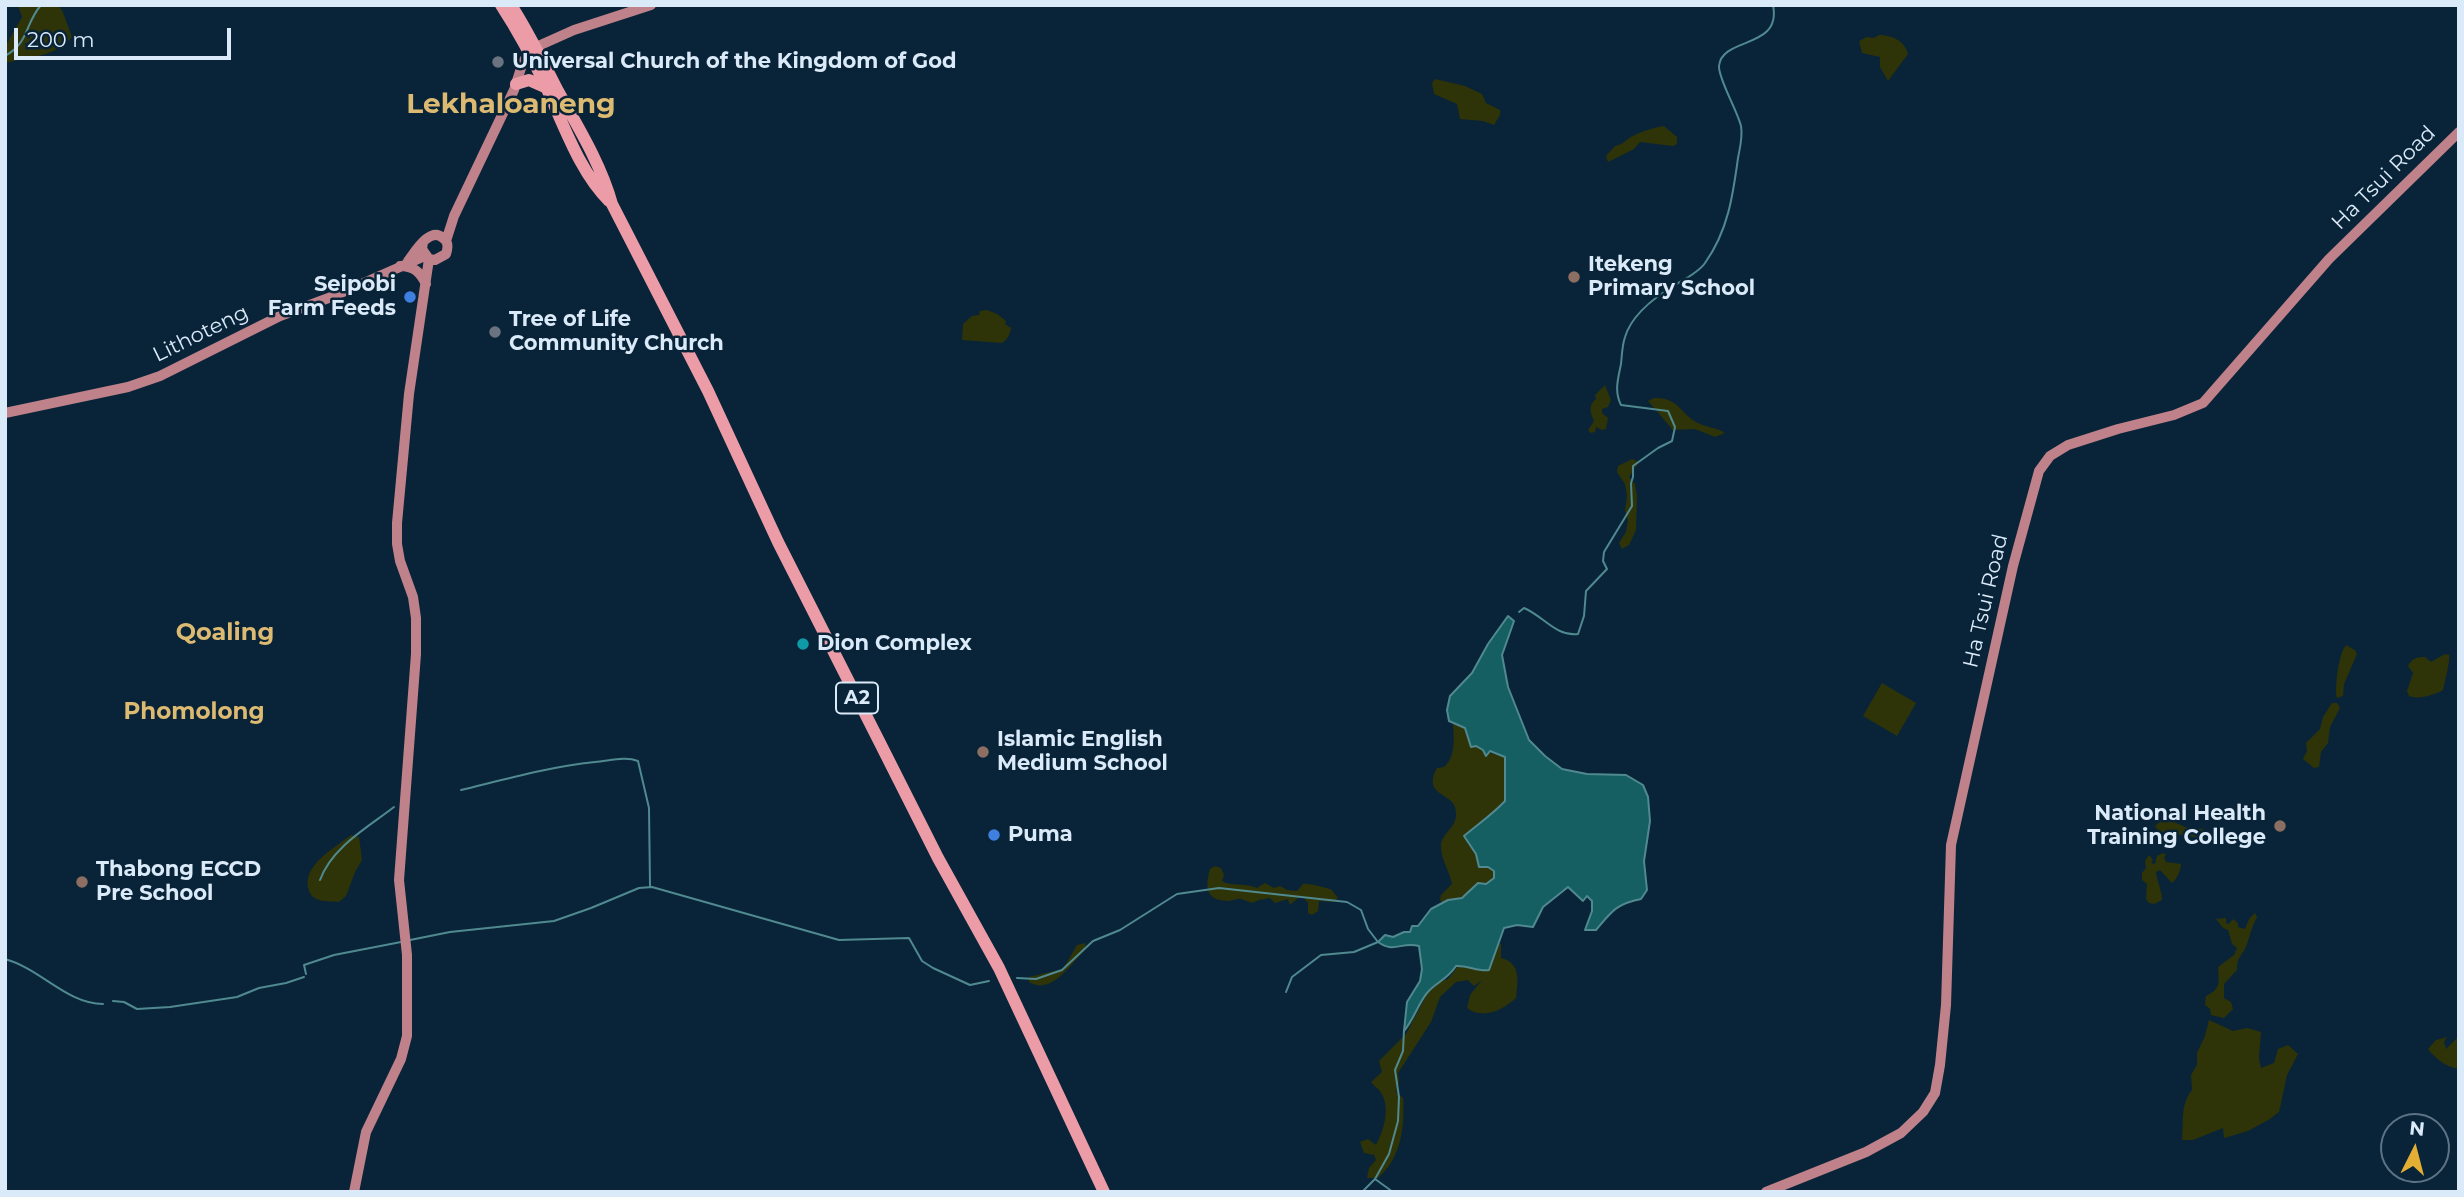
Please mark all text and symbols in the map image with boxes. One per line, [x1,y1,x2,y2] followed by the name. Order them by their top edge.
[18,14,234,58] scale bar
[27,27,94,52] text: 200 m
[512,49,957,75] place label: Universal Church of the Kingdom of God
[490,54,506,70] marker: Universal Church of the Kingdom of God
[406,88,616,122] district label: Lekhaloaneng
[2327,121,2441,235] street label: Ha Tsui Road
[1588,252,1755,302] place label: Itekeng Primary School
[1566,269,1582,285] marker: Itekeng Primary School
[268,272,396,322] place label: Seipobi Farm Feeds
[402,289,418,305] marker: Seipobi Farm Feeds
[149,300,253,368] street label: Lithoteng
[509,307,724,357] place label: Tree of Life Community Church
[487,324,503,340] marker: Tree of Life Community Church
[1958,532,2014,670] street label: Ha Tsui Road
[176,619,274,647] district label: Qoaling
[817,631,972,657] place label: Dion Complex
[795,636,811,652] marker: Dion Complex
[836,682,878,713] road number: A2
[123,698,265,726] district label: Phomolong
[997,727,1168,777] place label: Islamic English Medium School
[975,744,991,760] marker: Islamic English Medium School
[2087,801,2266,851] place label: National Health Training College
[2272,818,2288,834] marker: National Health Training College
[1008,822,1073,848] place label: Puma
[986,827,1002,843] marker: Puma
[96,857,261,907] place label: Thabong ECCD Pre School
[74,874,90,890] marker: Thabong ECCD Pre School
[2380,1113,2450,1183] north arrow
[2408,1116,2426,1141] text: N

